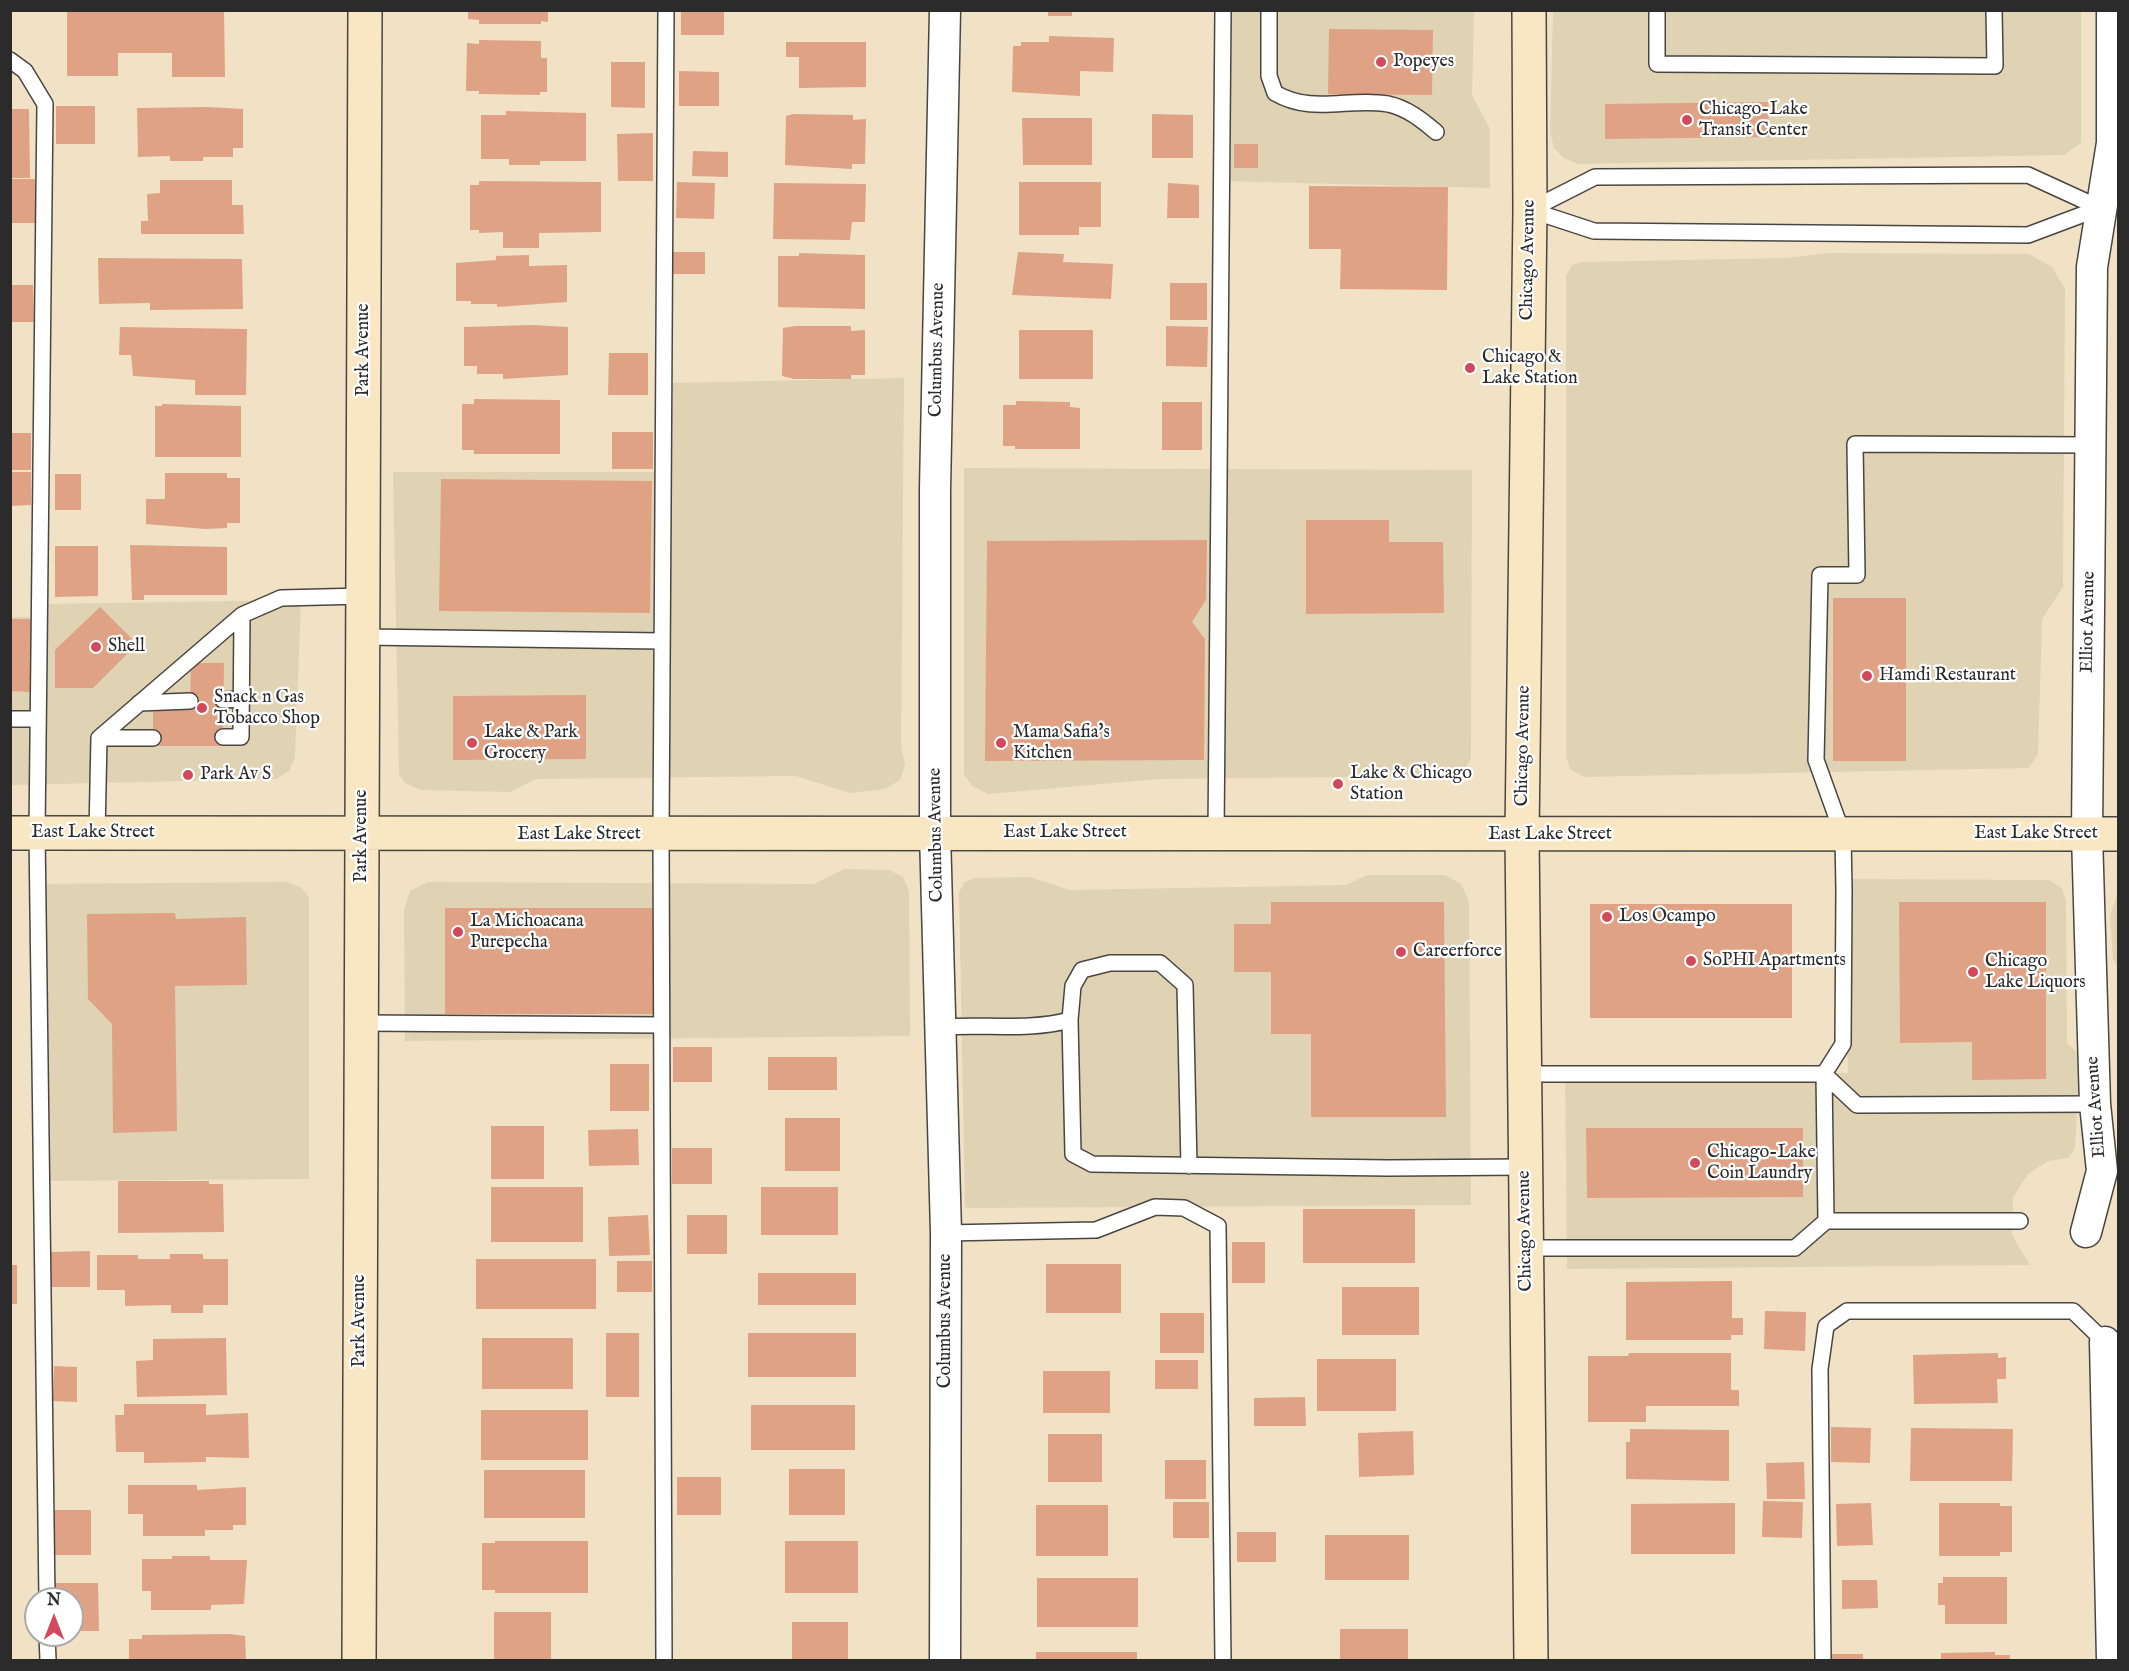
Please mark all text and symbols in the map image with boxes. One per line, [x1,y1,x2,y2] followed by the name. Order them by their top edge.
[1393,51,1454,73] place label: Popeyes
[1374,55,1388,69] marker: Popeyes
[1699,99,1808,142] place label: Chicago-Lake Transit Center
[1680,113,1694,127] marker: Chicago-Lake Transit Center
[1517,199,1541,321] street label: Chicago Avenue
[926,283,950,417] street label: Columbus Avenue
[353,303,375,397] street label: Park Avenue
[1482,347,1578,389] place label: Chicago & Lake Station
[1463,361,1477,375] marker: Chicago & Lake Station
[2077,571,2101,673] street label: Elliot Avenue
[108,636,145,658] place label: Shell
[89,640,103,654] marker: Shell
[1879,665,2016,687] place label: Hamdi Restaurant
[1860,669,1874,683] marker: Hamdi Restaurant
[1512,685,1536,807] street label: Chicago Avenue
[214,687,320,730] place label: Snack n Gas Tobacco Shop
[195,701,209,715] marker: Snack n Gas Tobacco Shop
[484,722,578,764] place label: Lake & Park Grocery
[1013,722,1110,764] place label: Mama Safia's Kitchen
[465,736,479,750] marker: Lake & Park Grocery
[994,736,1008,750] marker: Mama Safia's Kitchen
[1350,763,1472,806] place label: Lake & Chicago Station
[200,764,271,786] place label: Park Av S
[181,768,195,782] marker: Park Av S
[925,768,949,902] street label: Columbus Avenue
[1331,777,1345,791] marker: Lake & Chicago Station
[351,789,373,883] street label: Park Avenue
[31,822,155,844] street label: East Lake Street
[1003,822,1127,844] street label: East Lake Street
[1974,823,2098,845] street label: East Lake Street
[517,824,641,846] street label: East Lake Street
[1488,824,1612,846] street label: East Lake Street
[1619,906,1716,928] place label: Los Ocampo
[1600,910,1614,924] marker: Los Ocampo
[470,911,584,954] place label: La Michoacana Purepecha
[451,925,465,939] marker: La Michoacana Purepecha
[1413,941,1502,963] place label: Careerforce
[1394,945,1408,959] marker: Careerforce
[1703,950,1846,972] place label: SoPHI Apartments
[1985,951,2086,994] place label: Chicago Lake Liquors
[1684,954,1698,968] marker: SoPHI Apartments
[1966,965,1980,979] marker: Chicago Lake Liquors
[2083,1055,2111,1159] street label: Elliot Avenue
[1707,1142,1816,1184] place label: Chicago-Lake Coin Laundry
[1688,1156,1702,1170] marker: Chicago-Lake Coin Laundry
[1514,1170,1538,1292] street label: Chicago Avenue
[935,1254,957,1388] street label: Columbus Avenue
[349,1274,371,1368] street label: Park Avenue
[24,1587,84,1647] north arrow
[47,1591,61,1611] text: N

